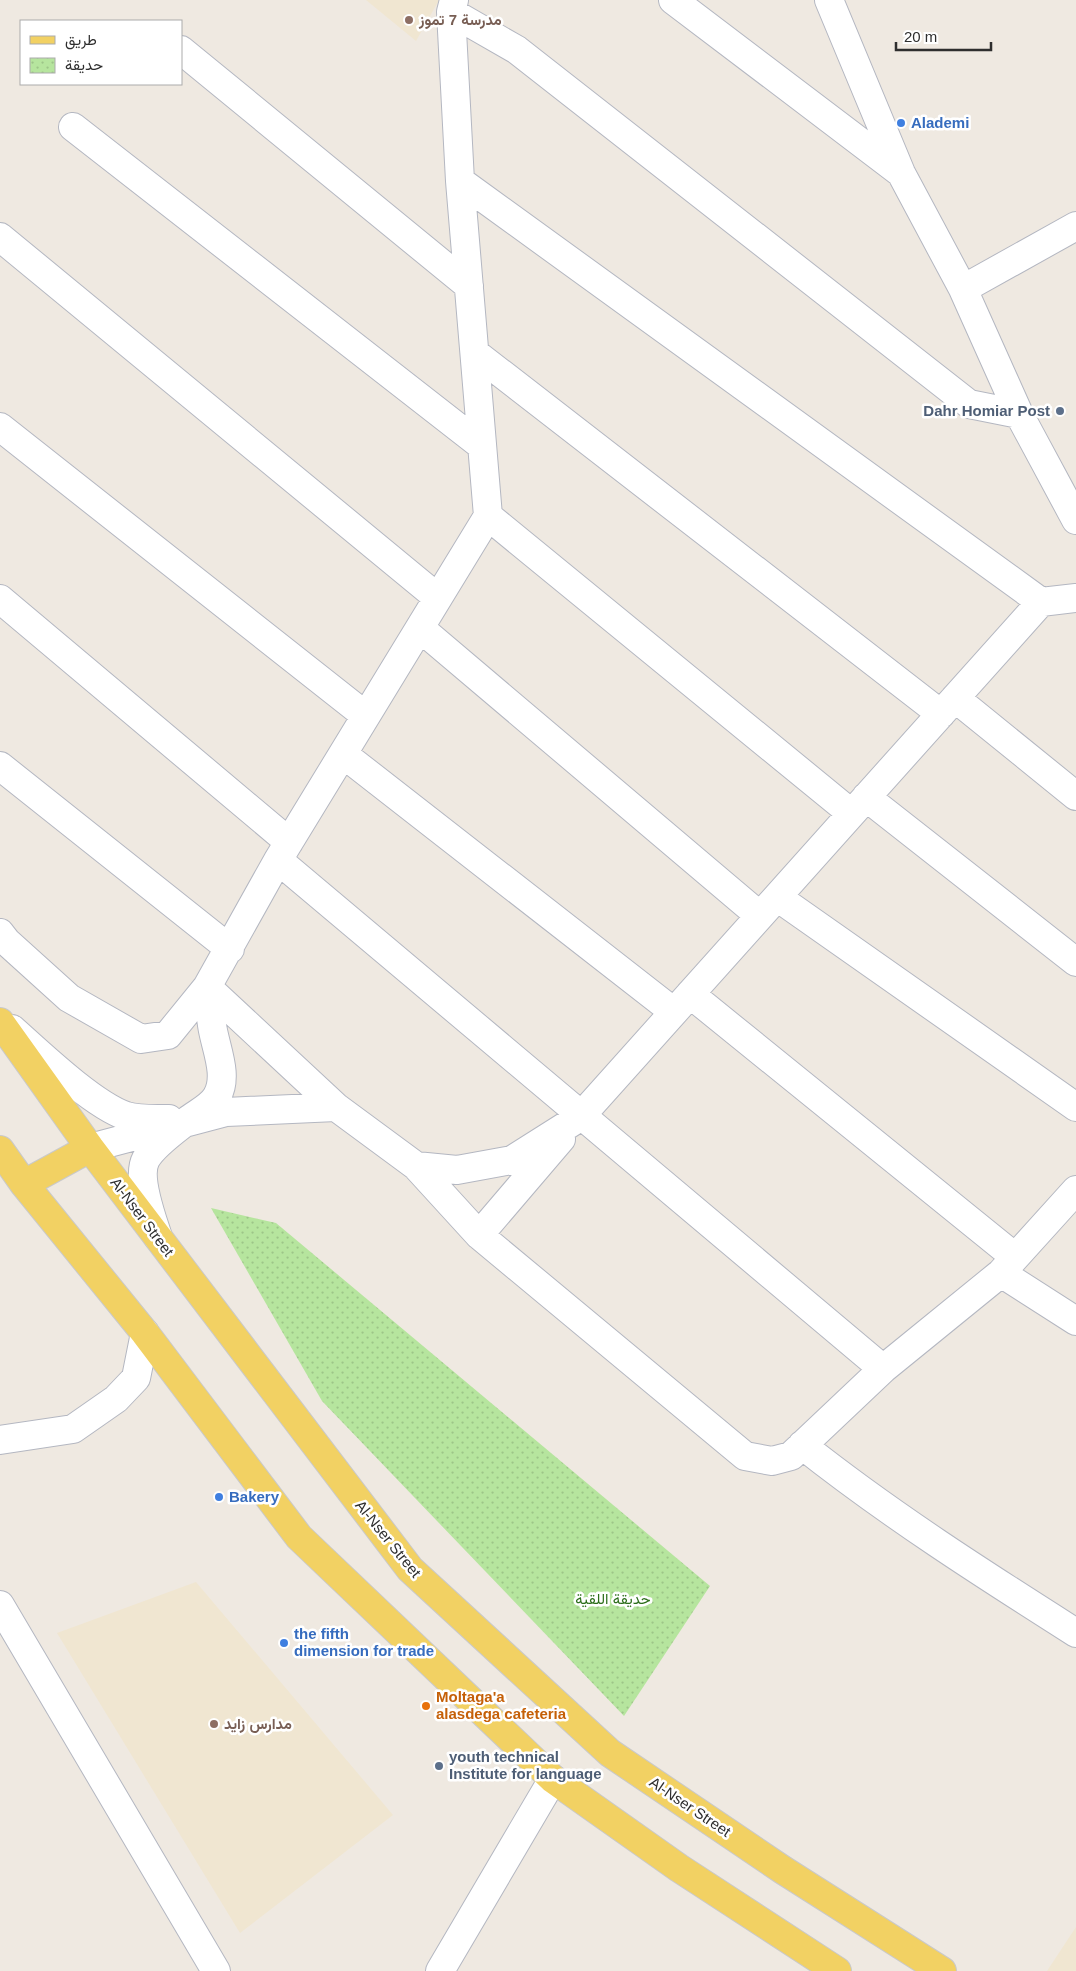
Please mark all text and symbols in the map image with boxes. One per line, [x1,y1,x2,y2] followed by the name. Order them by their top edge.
[418,11,502,29] place label: مدرسة 7 تموز
[403,14,415,26] marker: مدرسة 7 تموز
[20,20,182,85] legend
[896,20,991,52] scale bar
[904,28,937,45] text: 20 m
[65,31,97,50] text: طريق
[65,56,103,74] text: حديقة
[911,114,969,131] place label: Alademi
[895,117,907,129] marker: Alademi
[923,402,1050,419] place label: Dahr Homiar Post
[1054,405,1066,417] marker: Dahr Homiar Post
[107,1174,178,1260] street label: Al-Nser Street
[229,1488,280,1505] place label: Bakery
[213,1491,225,1503] marker: Bakery
[352,1497,425,1581] street label: Al-Nser Street
[575,1590,651,1608] park label: حديقة اللقية
[294,1625,434,1659] place label: the fifth dimension for trade
[278,1637,290,1649] marker: the fifth dimension for trade
[436,1688,567,1722] place label: Moltaga'a alasdega cafeteria
[420,1700,432,1712] marker: Moltaga'a alasdega cafeteria
[224,1715,292,1733] place label: مدارس زايد
[208,1718,220,1730] marker: مدارس زايد
[449,1748,602,1782] place label: youth technical Institute for language
[433,1760,445,1772] marker: youth technical Institute for language
[646,1773,735,1840] street label: Al-Nser Street

